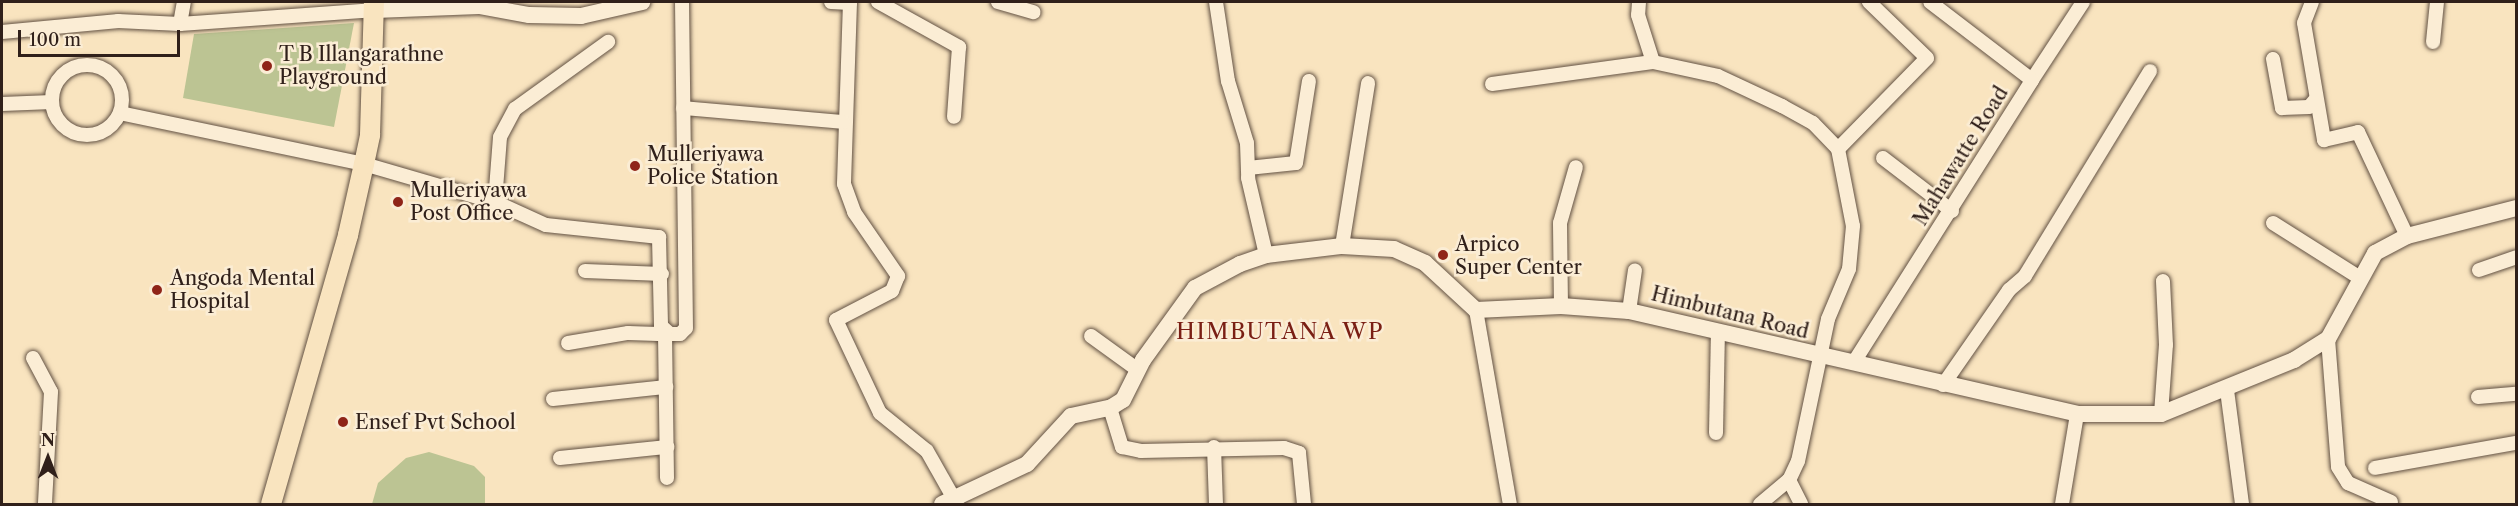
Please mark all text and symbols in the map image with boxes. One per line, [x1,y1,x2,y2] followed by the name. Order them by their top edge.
[21,18,183,56] scale bar
[29,29,81,51] text: 100 m
[279,42,444,89] place label: T B Illangarathne Playground
[260,59,274,73] marker: T B Illangarathne Playground
[1908,82,2014,230] street label: Mahawatte Road
[647,142,779,189] place label: Mulleriyawa Police Station
[628,159,642,173] marker: Mulleriyawa Police Station
[410,178,527,225] place label: Mulleriyawa Post Office
[391,195,405,209] marker: Mulleriyawa Post Office
[1455,232,1582,279] place label: Arpico Super Center
[1436,248,1450,262] marker: Arpico Super Center
[170,266,315,313] place label: Angoda Mental Hospital
[148,281,166,299] marker: Angoda Mental Hospital
[1649,282,1811,344] street label: Himbutana Road
[1175,319,1385,345] district label: HIMBUTANA WP
[355,410,516,434] place label: Ensef Pvt School
[336,415,350,429] marker: Ensef Pvt School
[18,428,78,488] north arrow
[41,430,55,450] text: N

